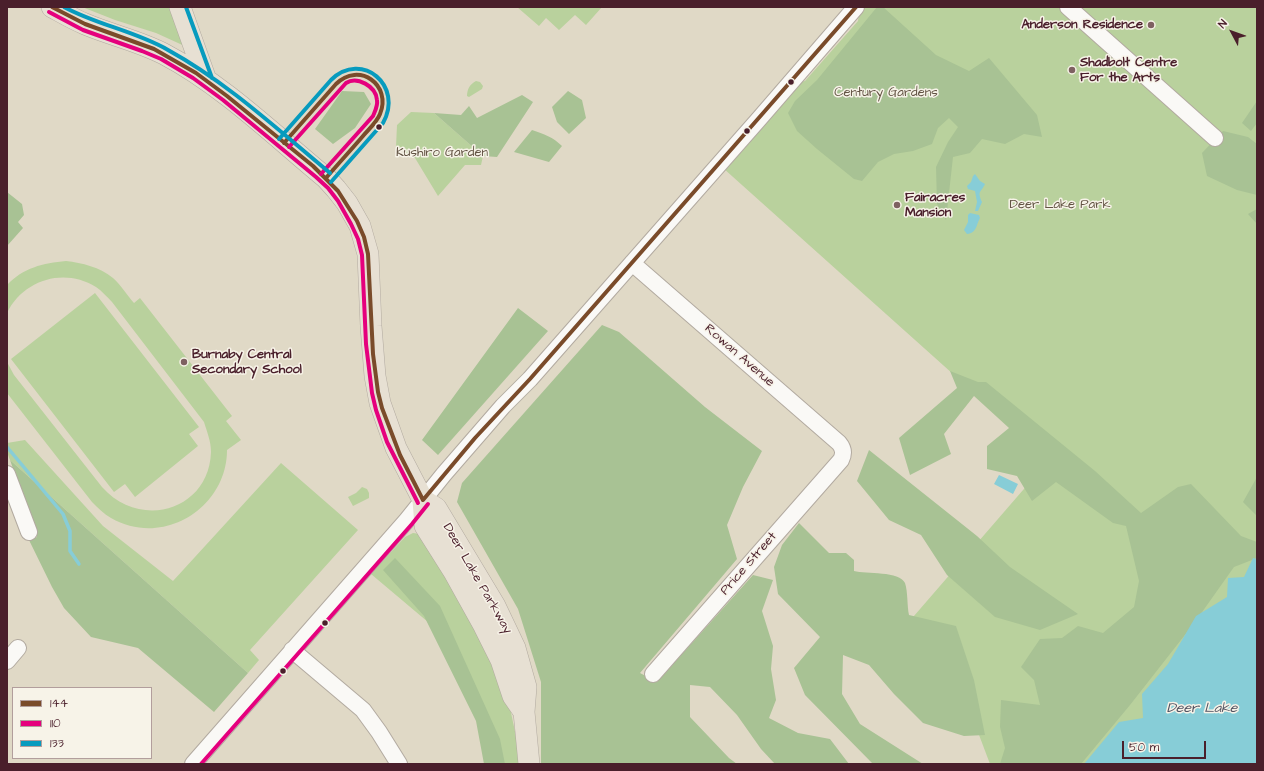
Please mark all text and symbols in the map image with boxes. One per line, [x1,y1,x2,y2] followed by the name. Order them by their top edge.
[1212,12,1252,52] north arrow
[1215,16,1230,31] text: N
[1022,17,1143,33] place label: Anderson Residence
[1146,20,1156,30] marker: Anderson Residence
[1080,55,1177,86] place label: Shadbolt Centre For the Arts
[1067,65,1077,75] marker: Shadbolt Centre For the Arts
[786,77,796,87] unlabelled marker
[834,85,938,101] park label: Century Gardens
[374,122,384,132] unlabelled marker
[742,126,752,136] unlabelled marker
[396,145,488,161] park label: Kushiro Garden
[905,190,965,221] place label: Fairacres Mansion
[1010,197,1110,213] park label: Deer Lake Park
[892,200,902,210] marker: Fairacres Mansion
[701,321,777,391] street label: Rowan Avenue
[192,347,302,378] place label: Burnaby Central Secondary School
[179,357,189,367] marker: Burnaby Central Secondary School
[439,521,515,637] street label: Deer Lake Parkway
[718,529,780,599] street label: Price Street
[320,618,330,628] unlabelled marker
[278,666,288,676] unlabelled marker
[12,687,152,759] legend
[50,695,68,712] text: 144
[1167,701,1237,717] water label: Deer Lake
[50,715,61,732] text: 110
[1124,733,1208,759] scale bar
[50,735,64,752] text: 133
[1129,739,1159,756] text: 50 m

